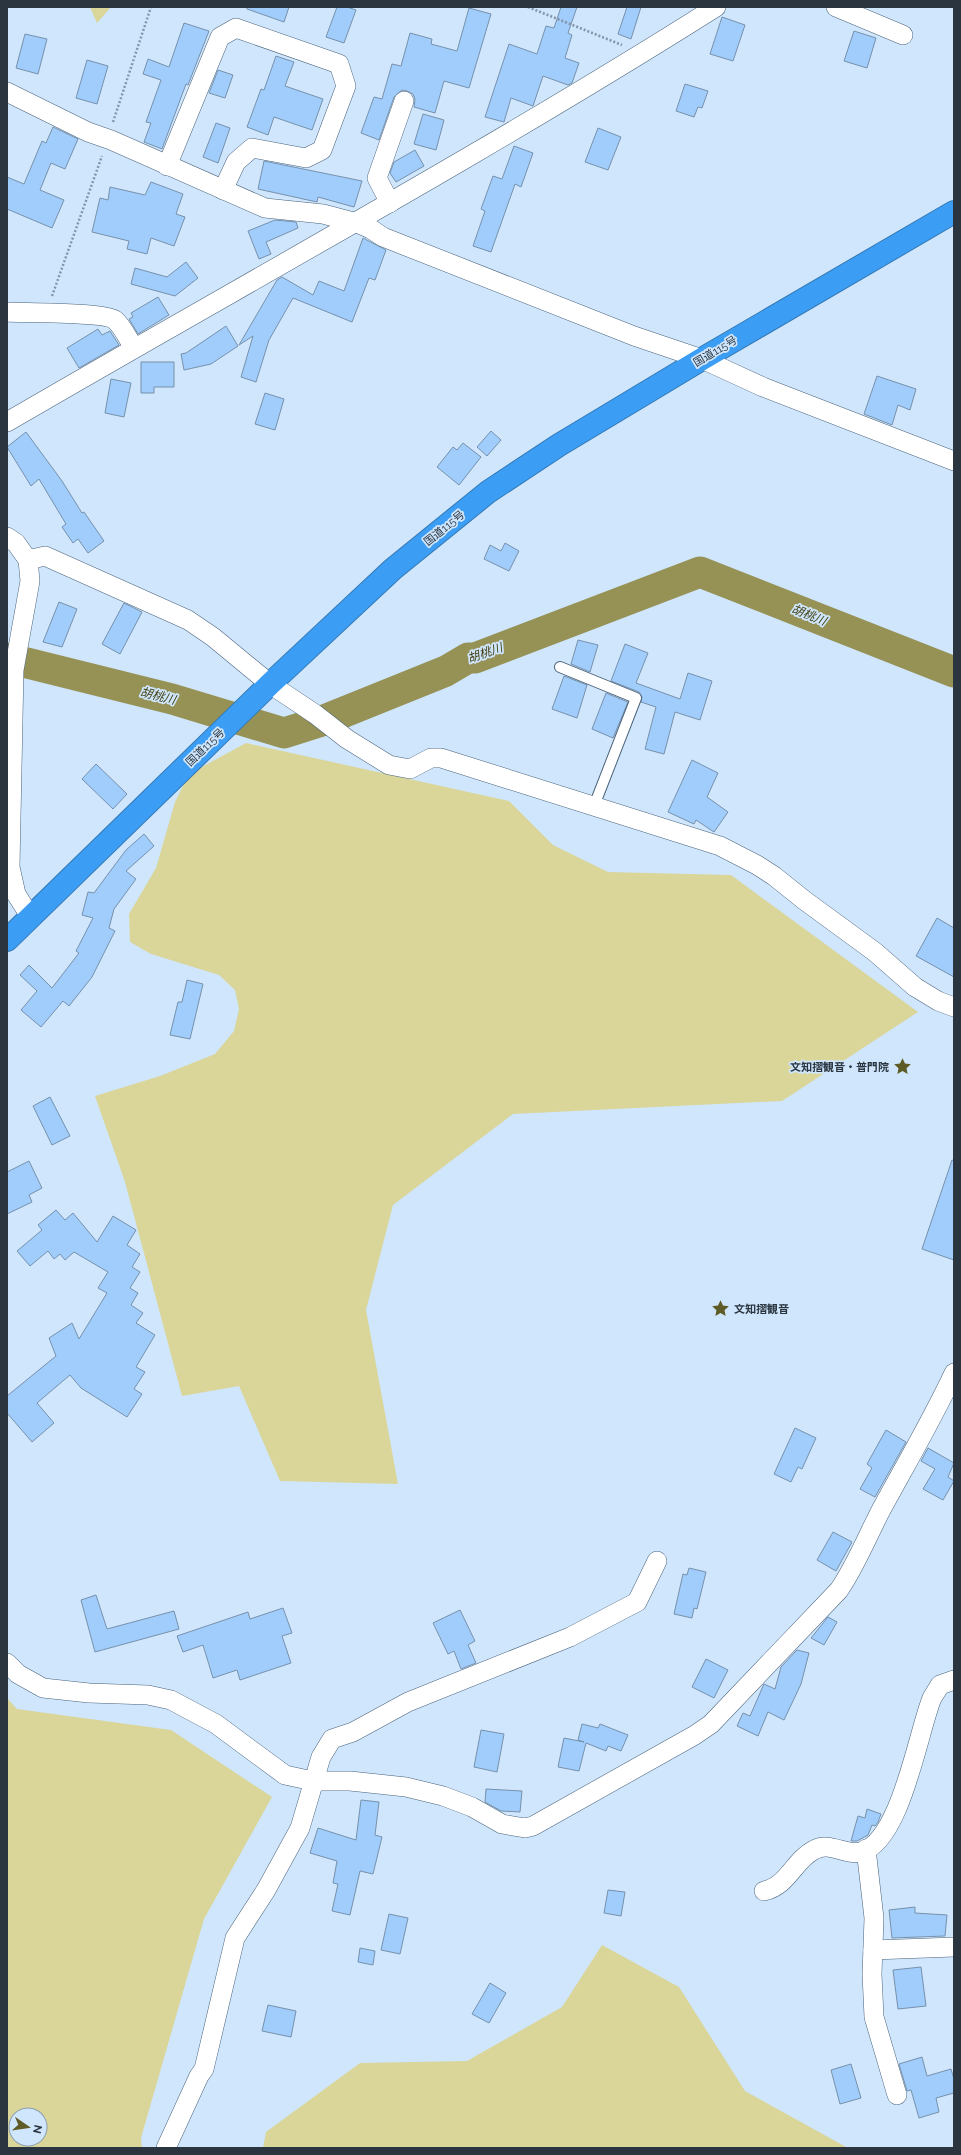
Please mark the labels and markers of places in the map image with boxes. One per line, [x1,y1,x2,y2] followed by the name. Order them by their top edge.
[892,1057,912,1077] place icon: 文知摺観音・普門院
[790,1061,889,1074] place label: 文知摺観音・普門院
[711,1299,731,1319] place icon: 文知摺観音
[734,1303,789,1316] place label: 文知摺観音

